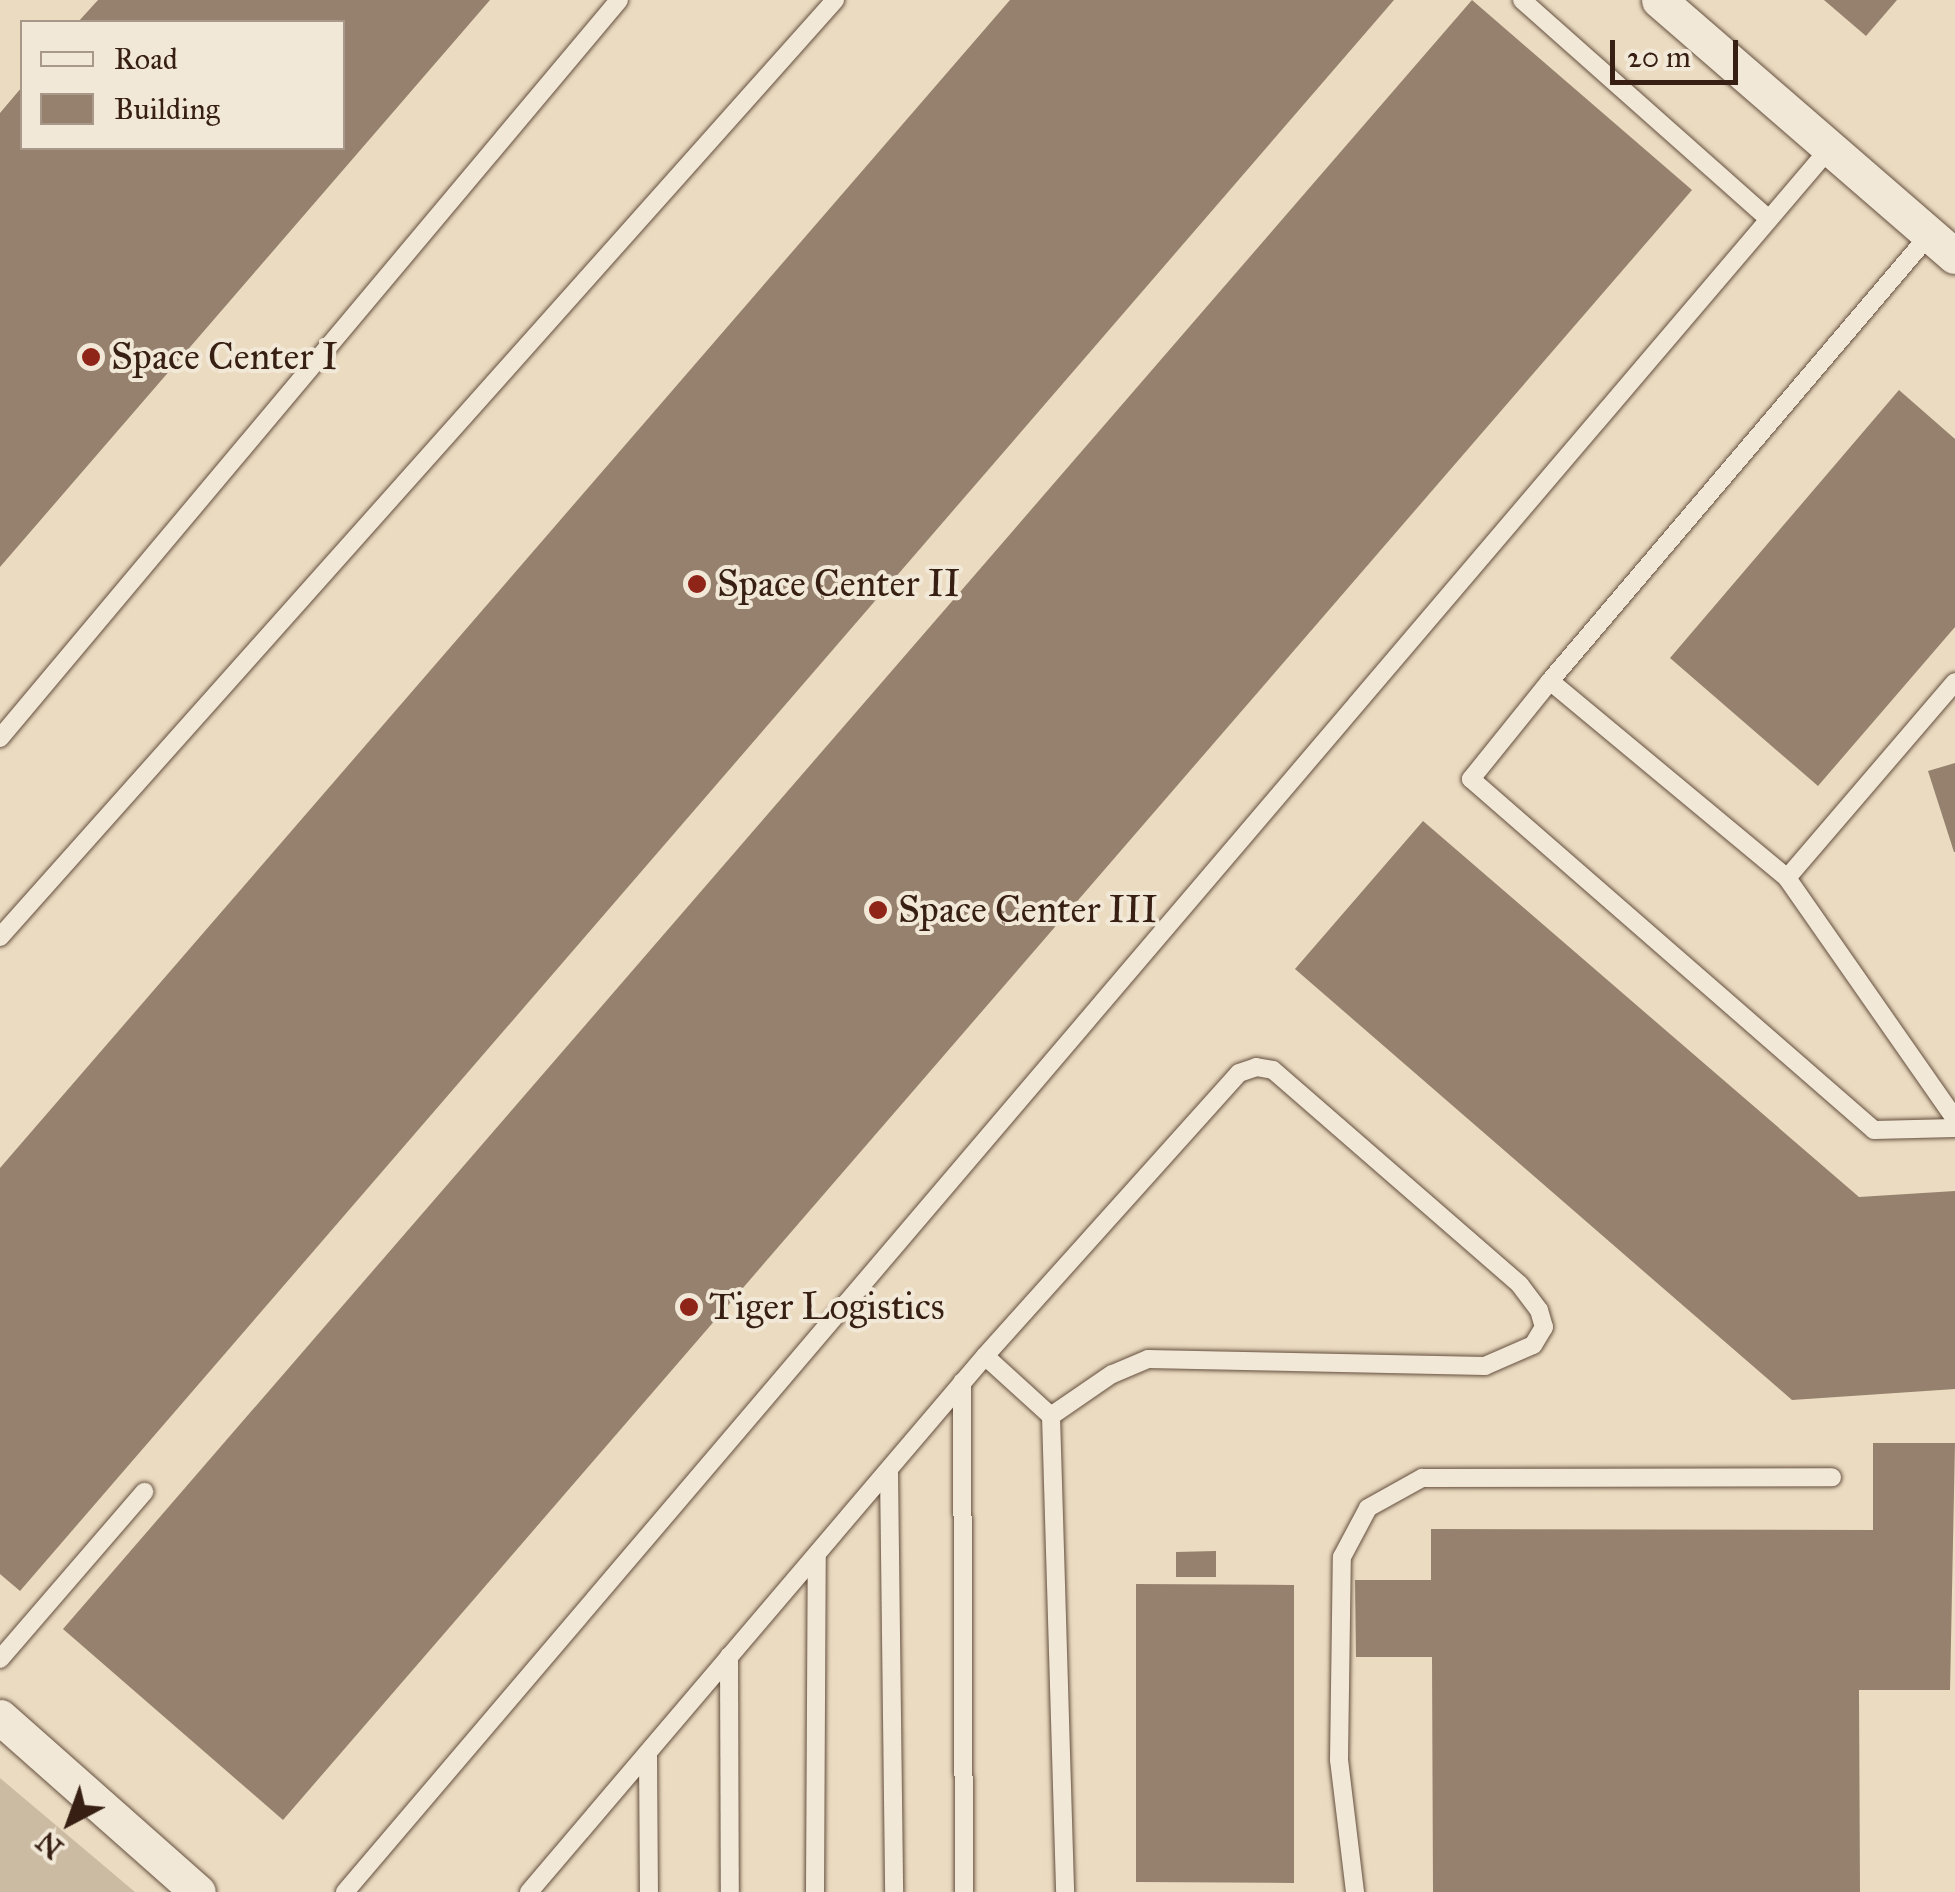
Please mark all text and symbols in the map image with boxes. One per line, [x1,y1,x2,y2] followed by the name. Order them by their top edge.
[20,20,345,150] legend
[1615,20,1742,82] scale bar
[1627,39,1691,75] text: 20 m
[114,41,178,77] text: Road
[114,91,220,127] text: Building
[111,334,338,380] place label: Space Center I
[80,346,102,368] marker: Space Center I
[717,561,960,607] place label: Space Center II
[686,573,708,595] marker: Space Center II
[898,887,1158,933] place label: Space Center III
[867,899,889,921] marker: Space Center III
[709,1284,945,1330] place label: Tiger Logistics
[678,1296,700,1318] marker: Tiger Logistics
[20,1772,120,1872] north arrow
[30,1824,70,1866] text: N

